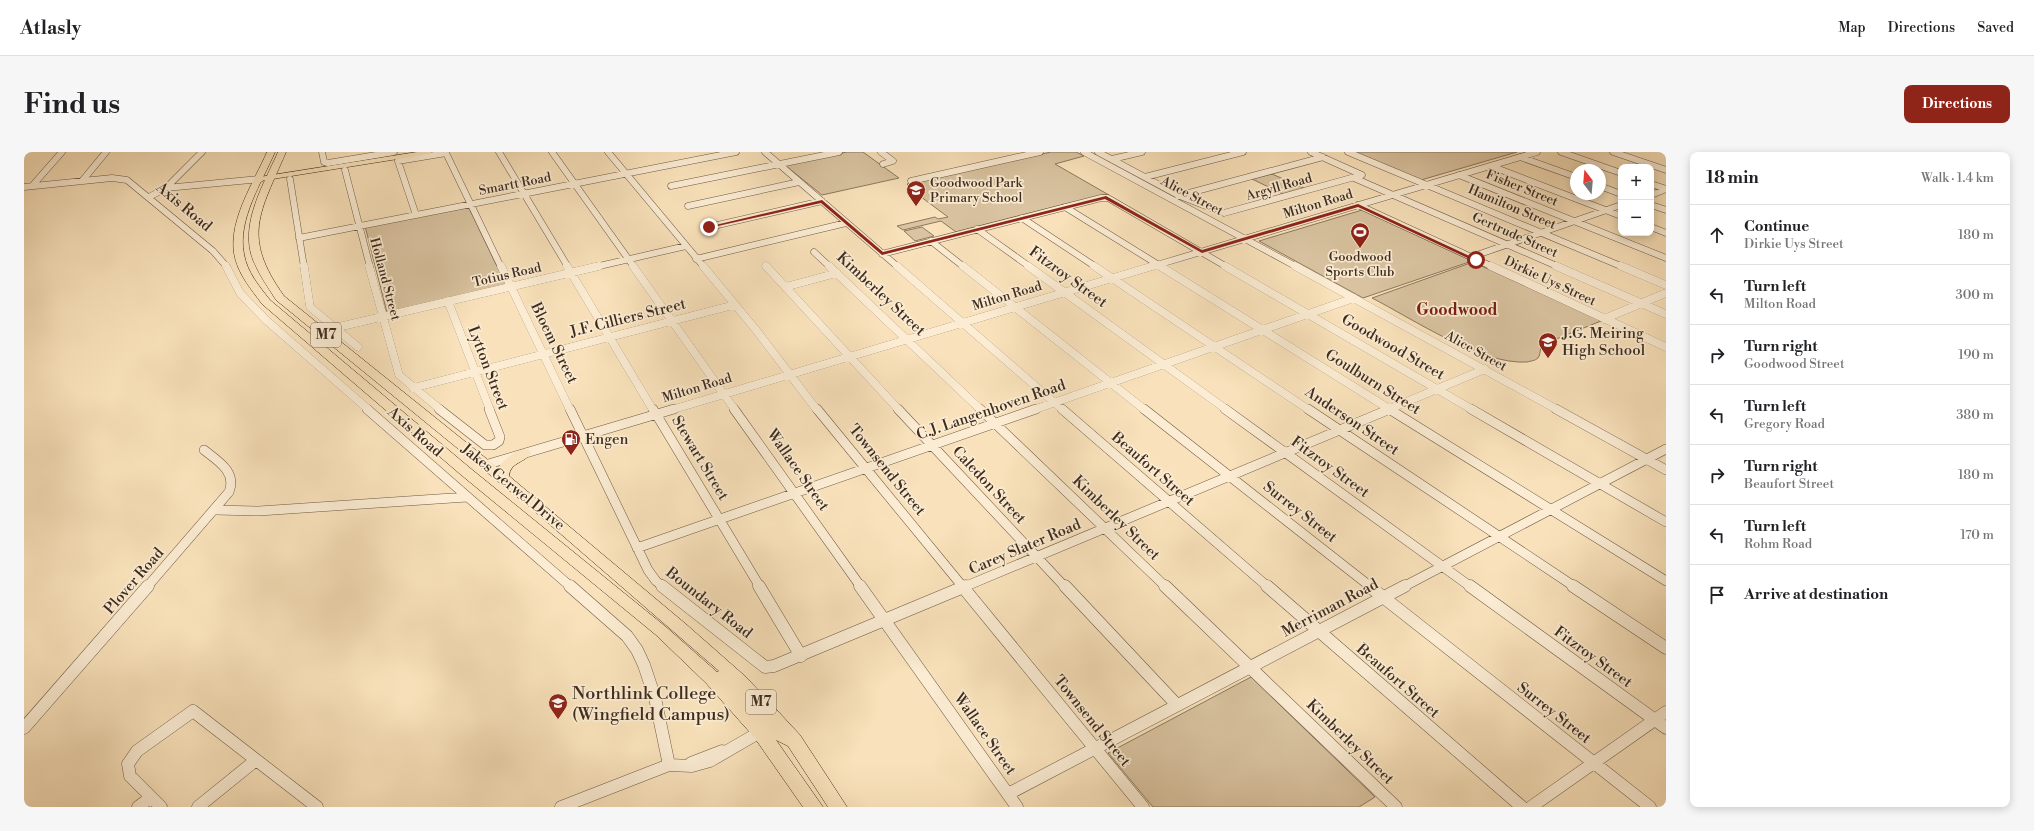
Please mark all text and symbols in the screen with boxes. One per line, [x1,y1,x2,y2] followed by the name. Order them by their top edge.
[20,16,81,40] text: Atlasly
[1838,19,1866,37] text: Map
[1888,19,1955,37] text: Directions
[1977,19,2014,37] text: Saved
[1904,85,2010,123] button: Directions
[24,87,120,122] text: Find us
[1570,164,1606,200] north arrow
[1618,164,1654,236] map controls
[1618,164,1654,200] button: +
[1484,166,1561,210] street label: Fisher Street
[1706,167,1759,189] text: 18 min
[477,169,553,199] street label: Smartt Road
[1243,170,1314,204] street label: Argyll Road
[1921,170,1994,186] text: Walk · 1.4 km
[1157,172,1226,219] street label: Alice Street
[930,175,1023,206] place label: Goodwood Park Primary School
[151,177,216,236] street label: Axis Road
[905,179,927,207] school or university icon: Goodwood Park Primary School
[1466,181,1559,233] street label: Hamilton Street
[1281,186,1355,222] street label: Milton Road
[1618,200,1654,236] button: −
[1470,209,1561,261] street label: Gertrude Street
[1744,217,1809,236] text: Continue
[700,218,718,236] route end
[1349,221,1371,249] sports icon: Goodwood Sports Club
[1706,224,1728,246] icon: ahead
[1958,227,1994,243] text: 180 m
[366,236,404,323] street label: Holland Street
[1744,236,1844,252] text: Dirkie Uys Street
[1025,242,1112,312] street label: Fitzroy Street
[833,248,930,340] street label: Kimberley Street
[1326,249,1394,280] place label: Goodwood Sports Club
[1467,251,1485,269] route start
[1501,253,1599,309] street label: Dirkie Uys Street
[471,259,543,291] street label: Totius Road
[1744,277,1806,296] text: Turn left
[970,278,1044,314] street label: Milton Road
[1706,284,1728,306] icon: left
[1956,287,1994,303] text: 300 m
[567,294,689,342] street label: J.F. Cilliers Street
[1744,296,1816,312] text: Milton Road
[526,298,582,387] street label: Bloem Street
[1416,300,1498,320] district label: Goodwood
[1338,310,1449,385] street label: Goodwood Street
[311,323,341,347] road number: M7
[463,323,513,413] street label: Lytton Street
[1561,324,1646,360] place label: J.G. Meiring High School
[1441,327,1510,375] street label: Alice Street
[1537,331,1559,359] school or university icon: J.G. Meiring High School
[1744,337,1818,356] text: Turn right
[1706,344,1728,366] icon: right
[1322,345,1425,419] street label: Goulburn Street
[1958,347,1994,363] text: 190 m
[1744,356,1845,372] text: Goodwood Street
[660,370,734,406] street label: Milton Road
[914,375,1069,444] street label: C.J. Langenhoven Road
[1300,382,1403,460] street label: Anderson Street
[1744,397,1806,416] text: Turn left
[383,402,447,462] street label: Axis Road
[1706,404,1728,426] icon: left
[1956,407,1994,423] text: 380 m
[667,412,733,504] street label: Stewart Street
[1744,416,1825,432] text: Gregory Road
[844,420,930,520] street label: Townsend Street
[762,425,834,515] street label: Wallace Street
[1107,427,1199,511] street label: Beaufort Street
[560,428,582,456] fuel station icon: Engen
[585,430,628,449] place label: Engen
[1287,432,1374,502] street label: Fitzroy Street
[456,439,569,535] street label: Jakes Gerwel Drive
[948,442,1030,528] street label: Caledon Street
[1744,457,1818,476] text: Turn right
[1706,464,1728,486] icon: right
[1958,467,1994,483] text: 180 m
[1068,471,1164,565] street label: Kimberley Street
[1744,476,1834,492] text: Beaufort Street
[1259,477,1341,547] street label: Surrey Street
[966,515,1084,579] street label: Carey Slater Road
[1744,517,1806,536] text: Turn left
[1706,524,1728,546] icon: left
[1960,527,1994,543] text: 170 m
[1744,536,1812,552] text: Rohm Road
[100,543,168,618] street label: Plover Road
[661,563,757,643] street label: Boundary Road
[1278,574,1382,641] street label: Merriman Road
[1706,584,1728,606] icon: arrive
[1744,585,1888,604] text: Arrive at destination
[1550,622,1637,692] street label: Fitzroy Street
[1352,639,1444,723] street label: Beaufort Street
[1049,671,1135,771] street label: Townsend Street
[1513,678,1595,748] street label: Surrey Street
[572,682,730,726] place label: Northlink College (Wingfield Campus)
[949,689,1021,779] street label: Wallace Street
[746,690,776,714] road number: M7
[547,692,569,720] school or university icon: Northlink College (Wingfield Campus)
[1302,695,1398,789] street label: Kimberley Street

